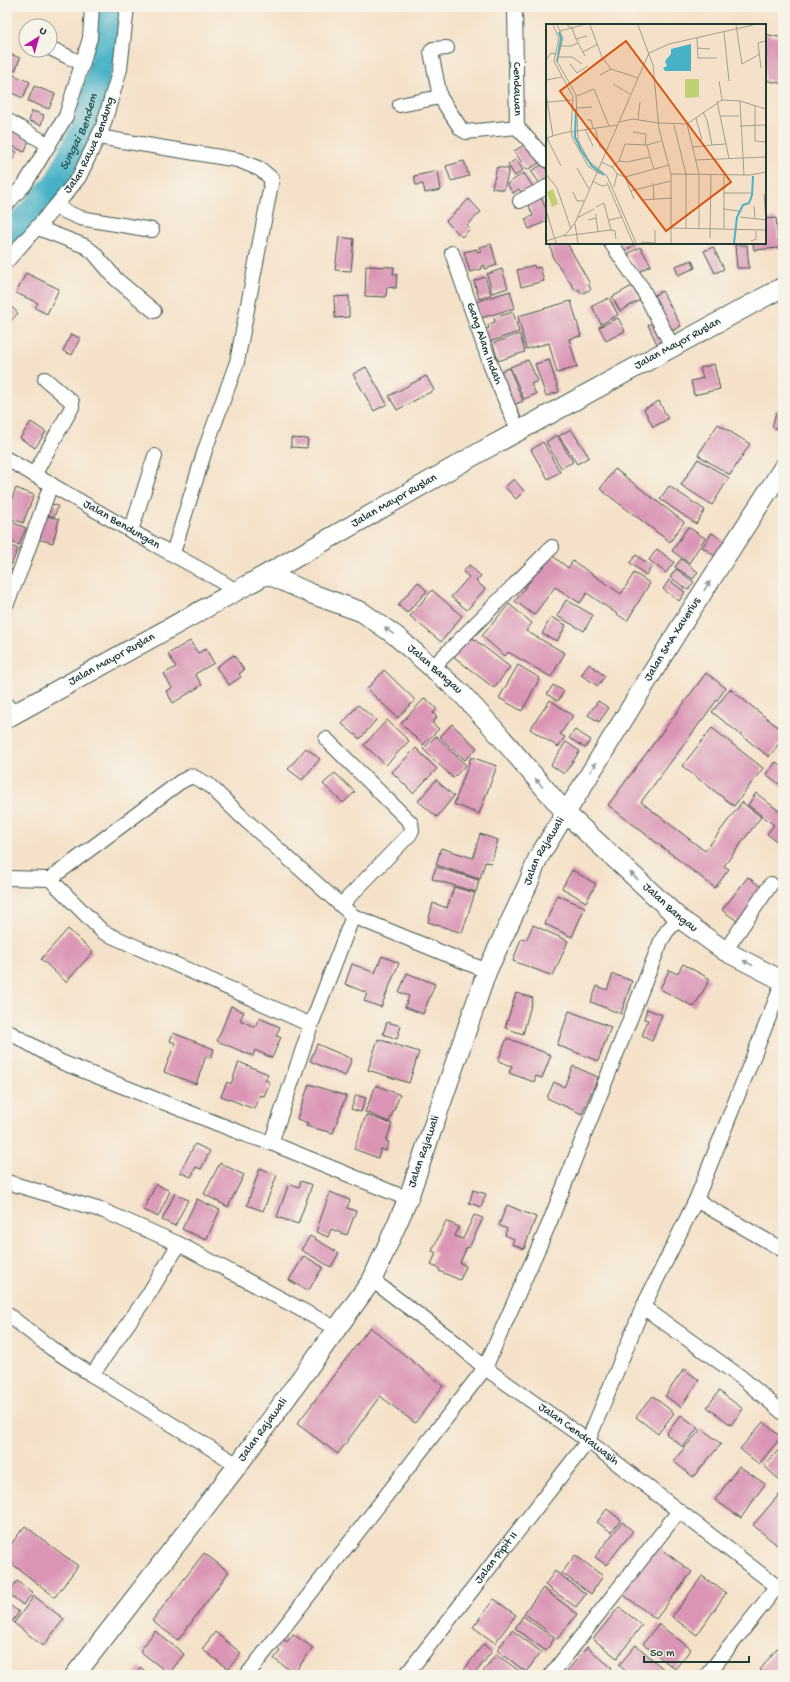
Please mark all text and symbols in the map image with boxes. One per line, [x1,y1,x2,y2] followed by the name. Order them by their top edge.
[18,18,58,58] north arrow
[546,24,766,244] inset map
[37,25,49,39] text: U
[509,62,524,116] street label: Cendawan
[56,91,101,173] water label: Sungai Bendem
[61,95,118,197] street label: Jalan Rawa Bendung
[463,301,505,387] street label: Gang Alam Indah
[632,315,724,374] street label: Jalan Mayor Ruslan
[349,471,440,531] street label: Jalan Mayor Ruslan
[80,497,162,553] street label: Jalan Bendungan
[703,581,711,591] one-way arrow
[642,595,705,684] street label: Jalan SMA Xaverius
[384,627,395,635] one-way arrow
[66,630,158,689] street label: Jalan Mayor Ruslan
[404,642,465,698] street label: Jalan Bangau
[589,762,597,772] one-way arrow
[535,778,544,788] one-way arrow
[521,814,569,887] street label: Jalan Rajawali
[629,872,640,881] one-way arrow
[639,880,700,936] street label: Jalan Bangau
[743,960,754,967] one-way arrow
[405,1113,443,1190] street label: Jalan Rajawali
[236,1395,291,1465] street label: Jalan Rajawali
[535,1401,622,1469] street label: Jalan Cendrawasih
[472,1529,522,1587] street label: Jalan Pipit II
[644,1638,749,1664] scale bar
[650,1647,675,1661] text: 50 m

